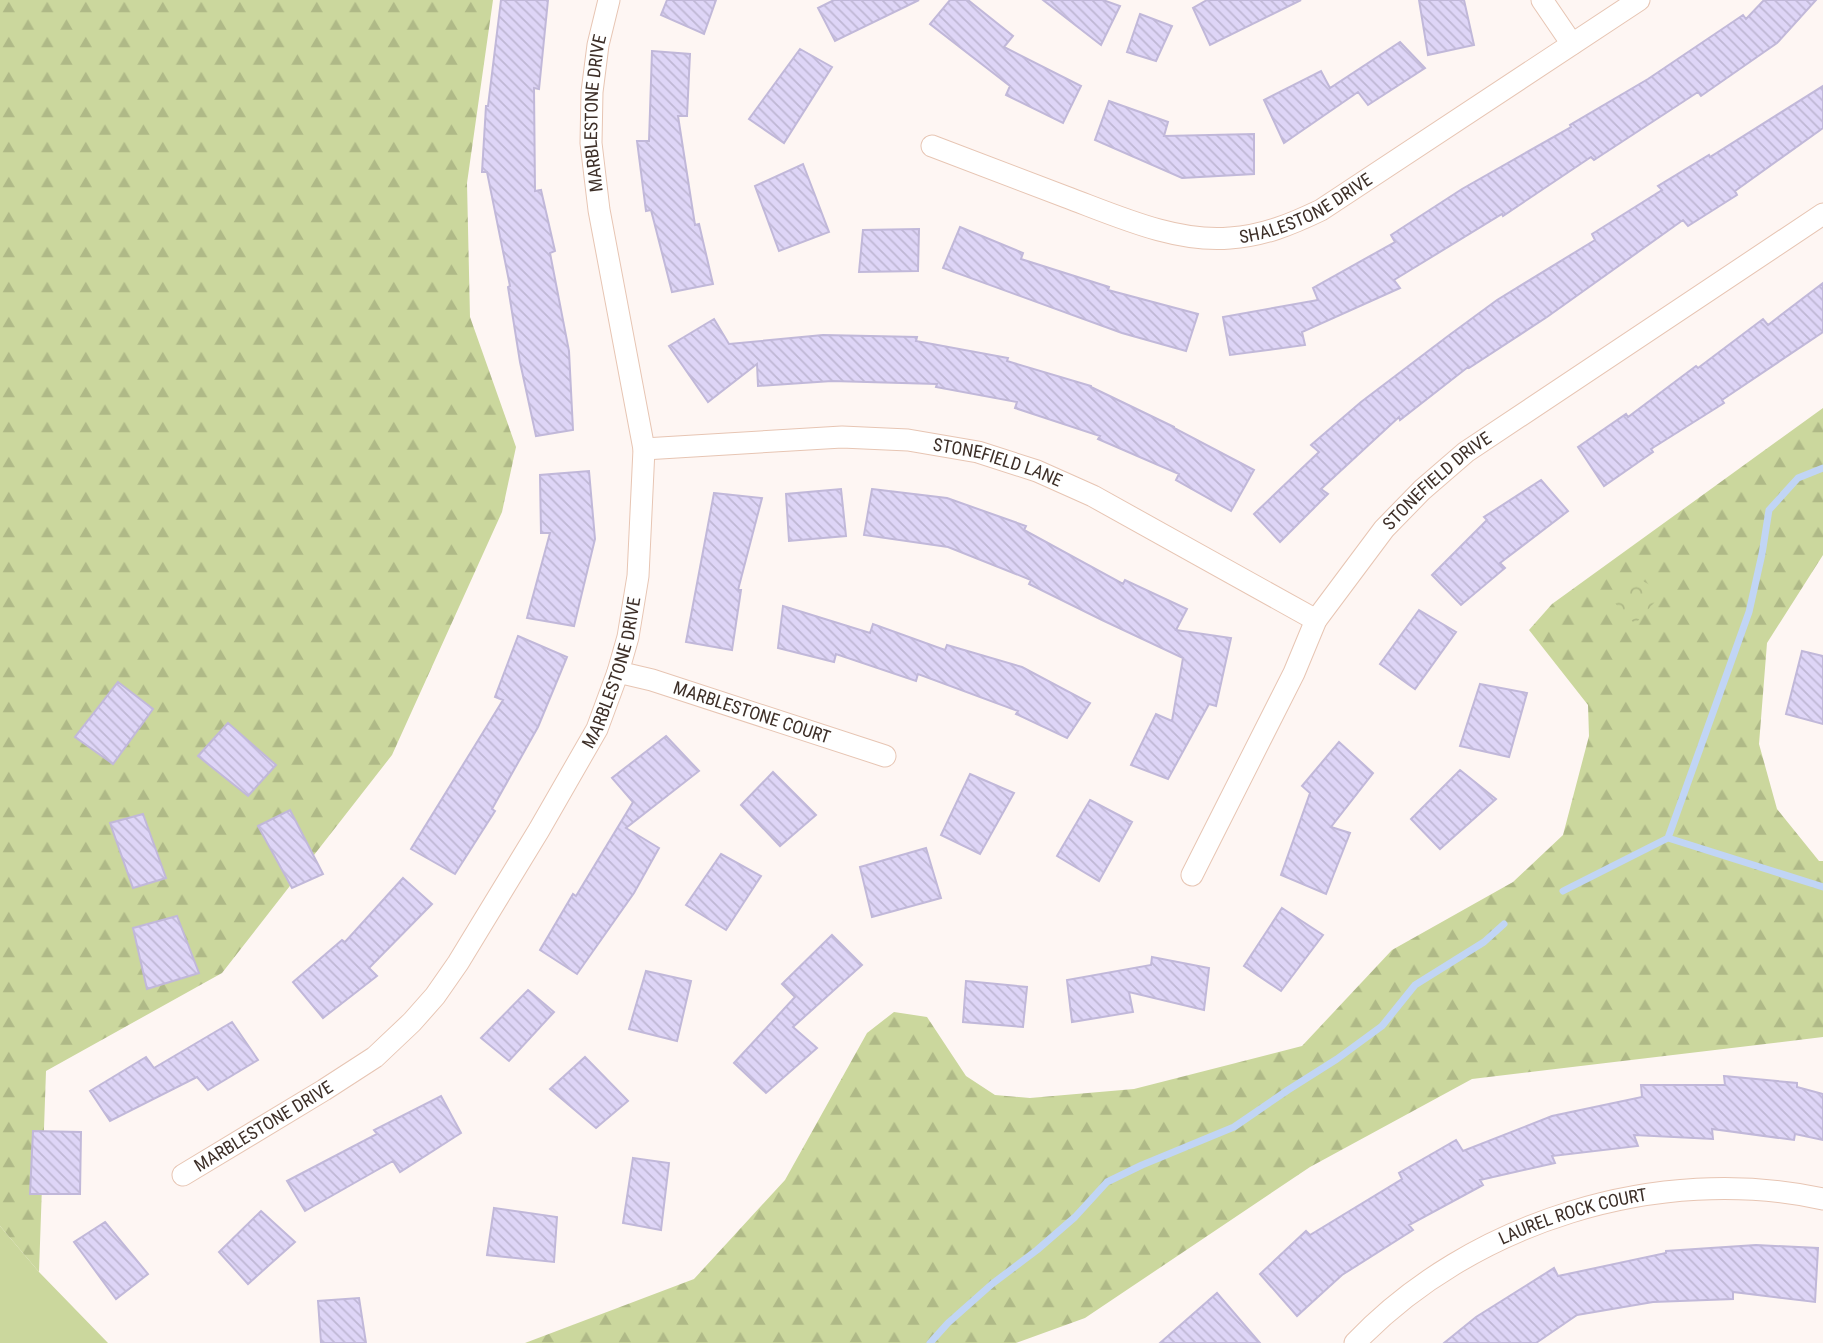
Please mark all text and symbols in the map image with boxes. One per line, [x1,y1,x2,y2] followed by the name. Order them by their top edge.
[580,32,610,193] street label: MARBLESTONE DRIVE
[1238,168,1376,247] street label: SHALESTONE DRIVE
[1378,427,1495,534] street label: STONEFIELD DRIVE
[932,433,1066,491] street label: STONEFIELD LANE
[577,595,644,752] street label: MARBLESTONE DRIVE
[671,677,833,748] street label: MARBLESTONE COURT
[190,1076,336,1176] street label: MARBLESTONE DRIVE
[1495,1184,1648,1249] street label: LAUREL ROCK COURT

